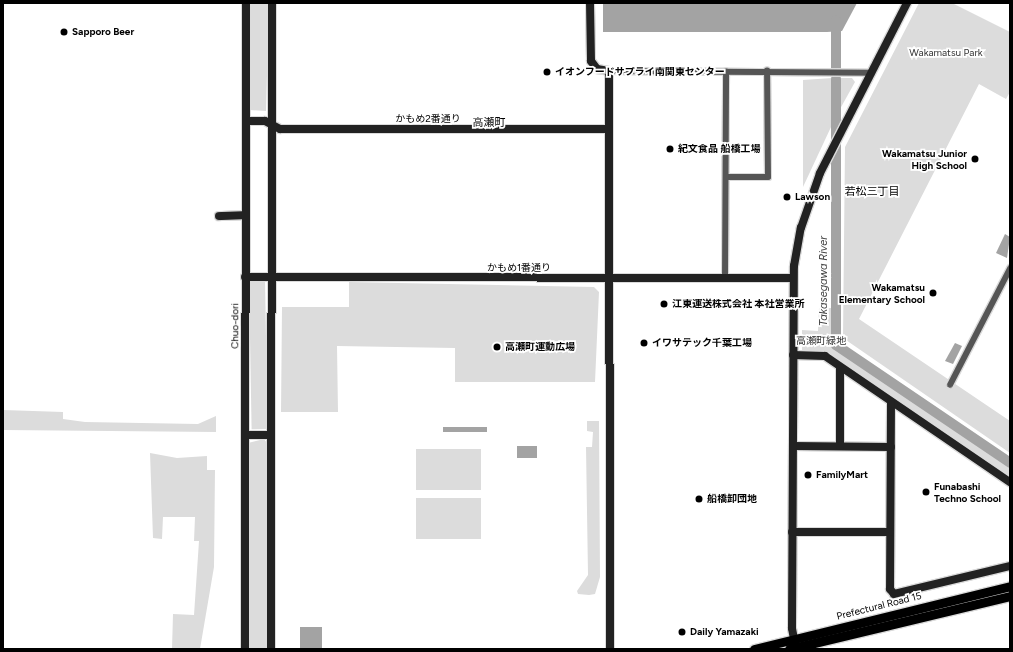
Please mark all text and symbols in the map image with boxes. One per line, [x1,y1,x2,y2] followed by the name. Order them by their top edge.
[72,26,134,38] place label: Sapporo Beer
[59,27,69,37] marker: Sapporo Beer
[909,47,983,59] park label: Wakamatsu Park
[555,66,725,78] place label: イオンフードサプライ南関東センター
[542,67,552,77] marker: イオンフードサプライ南関東センター
[395,113,461,125] street label: かもめ2番通り
[473,116,505,130] district label: 高瀬町
[678,143,760,155] place label: 紀文食品 船橋工場
[665,144,675,154] marker: 紀文食品 船橋工場
[882,147,967,170] place label: Wakamatsu Junior High School
[970,154,980,164] marker: Wakamatsu Junior High School
[845,185,899,199] district label: 若松三丁目
[795,191,830,203] place label: Lawson
[782,192,792,202] marker: Lawson
[817,236,831,326] water label: Takasegawa River
[487,262,551,274] street label: かもめ1番通り
[839,281,925,304] place label: Wakamatsu Elementary School
[928,288,938,298] marker: Wakamatsu Elementary School
[672,298,804,310] place label: 江東運送株式会社 本社営業所
[659,299,669,309] marker: 江東運送株式会社 本社営業所
[229,303,241,349] street label: Chuo-dori
[796,335,846,347] park label: 高瀬町緑地
[652,337,752,349] place label: イワサテック千葉工場
[639,338,649,348] marker: イワサテック千葉工場
[505,341,575,353] place label: 高瀬町運動広場
[492,342,502,352] marker: 高瀬町運動広場
[816,469,868,481] place label: FamilyMart
[803,470,813,480] marker: FamilyMart
[934,480,1001,504] place label: Funabashi Techno School
[921,487,931,497] marker: Funabashi Techno School
[707,493,757,505] place label: 船橋卸団地
[694,494,704,504] marker: 船橋卸団地
[835,590,923,622] street label: Prefectural Road 15
[690,626,759,638] place label: Daily Yamazaki
[677,627,687,637] marker: Daily Yamazaki

